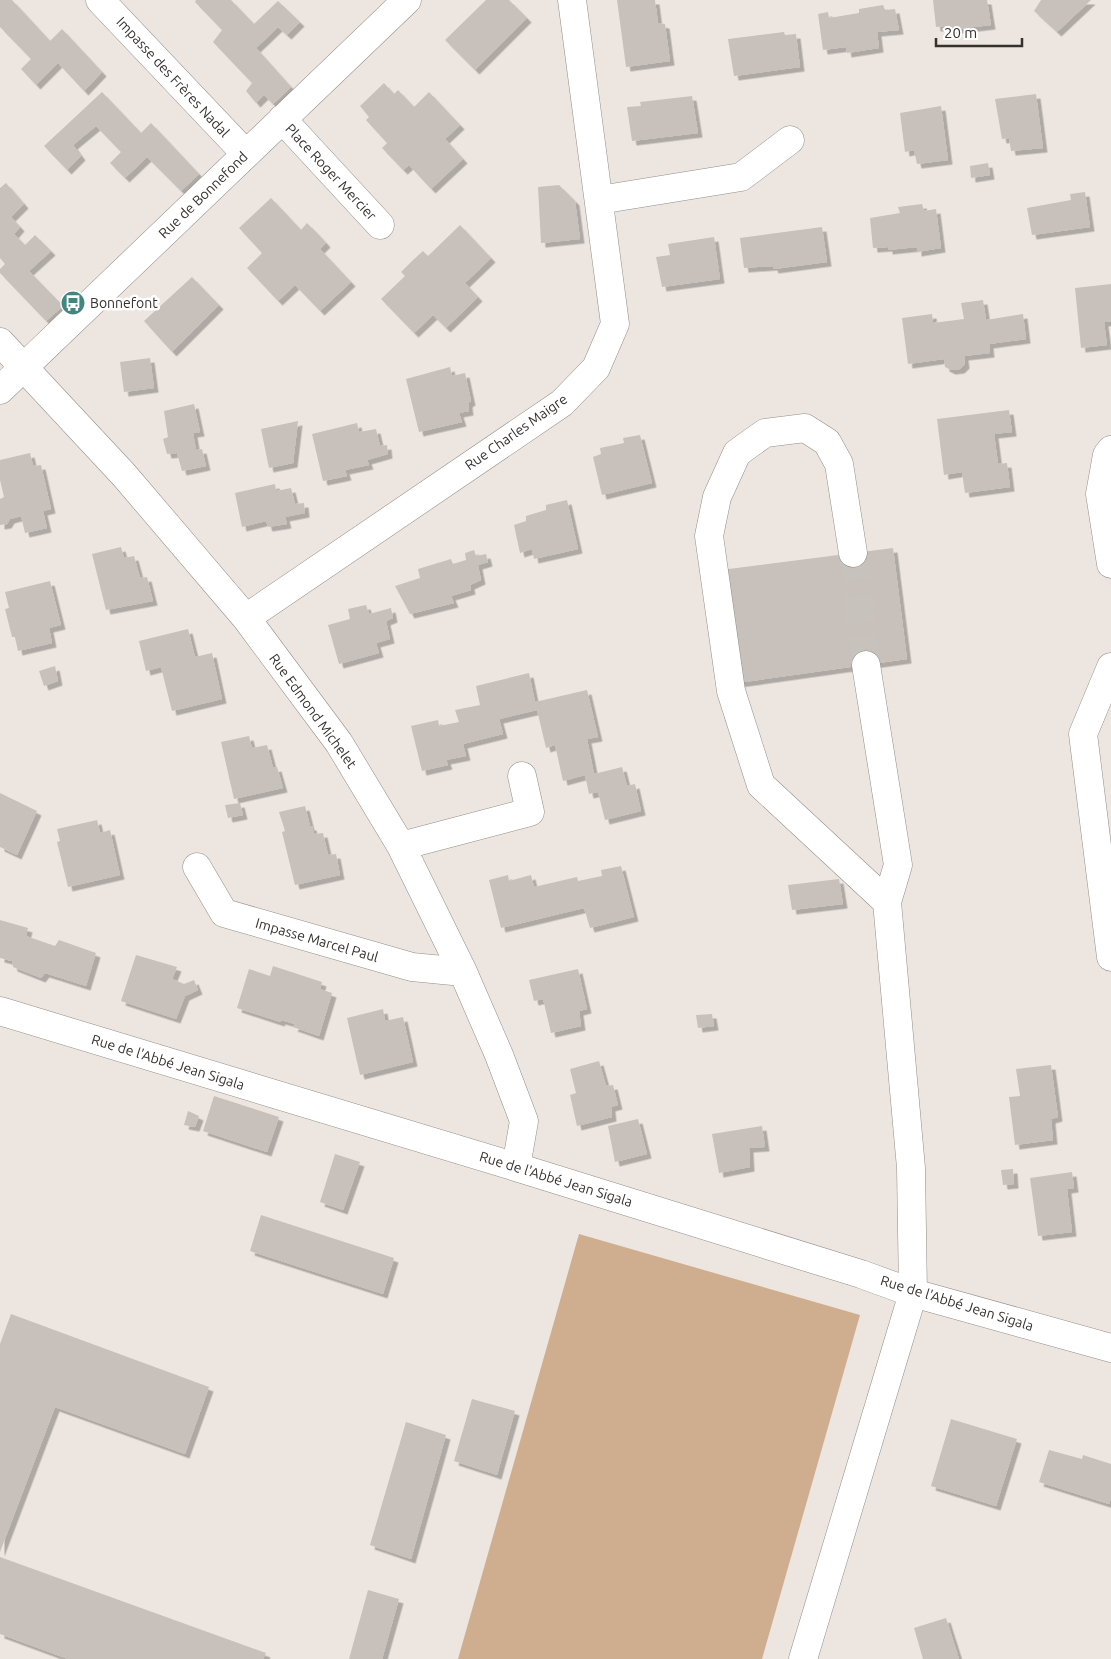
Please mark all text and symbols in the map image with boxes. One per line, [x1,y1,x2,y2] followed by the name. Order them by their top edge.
[113,14,233,140] street label: Impasse des Frères Nadal
[936,15,1022,47] scale bar
[944,24,977,41] text: 20 m
[282,120,380,224] street label: Place Roger Mercier
[155,149,251,241] street label: Rue de Bonnefond
[60,290,86,316] bus stop icon: Bonnefont
[90,295,158,311] place label: Bonnefont
[462,391,570,473] street label: Rue Charles Maigre
[266,651,360,772] street label: Rue Edmond Michelet
[254,915,381,965] street label: Impasse Marcel Paul
[90,1031,246,1093] street label: Rue de l'Abbé Jean Sigala
[478,1148,634,1210] street label: Rue de l'Abbé Jean Sigala
[879,1272,1035,1334] street label: Rue de l'Abbé Jean Sigala

